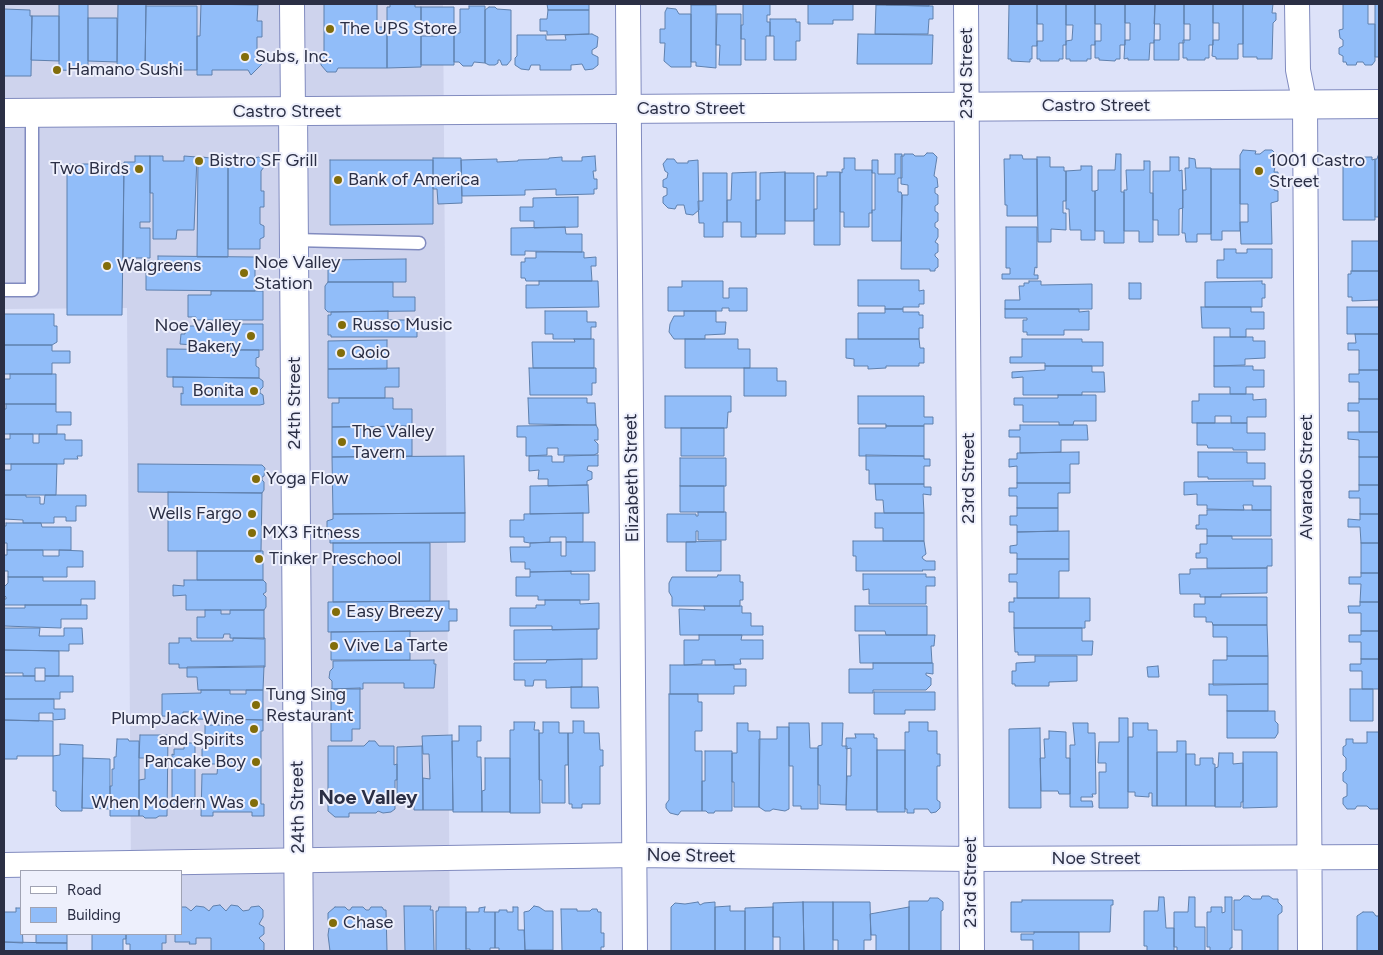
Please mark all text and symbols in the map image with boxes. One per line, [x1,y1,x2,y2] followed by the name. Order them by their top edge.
[340,18,457,40] place label: The UPS Store
[324,23,336,35] marker: The UPS Store
[956,27,978,119] street label: 23rd Street
[255,46,332,68] place label: Subs, Inc.
[239,51,251,63] marker: Subs, Inc.
[67,59,183,81] place label: Hamano Sushi
[51,64,63,76] marker: Hamano Sushi
[1042,95,1150,117] street label: Castro Street
[637,98,745,120] street label: Castro Street
[233,101,341,123] street label: Castro Street
[209,150,317,172] place label: Bistro SF Grill
[1269,150,1365,192] place label: 1001 Castro Street
[193,155,205,167] marker: Bistro SF Grill
[50,158,129,180] place label: Two Birds
[133,163,145,175] marker: Two Birds
[1253,165,1265,177] marker: 1001 Castro Street
[348,169,479,191] place label: Bank of America
[332,174,344,186] marker: Bank of America
[254,252,341,294] place label: Noe Valley Station
[117,255,201,277] place label: Walgreens
[101,260,113,272] marker: Walgreens
[238,267,250,279] marker: Noe Valley Station
[352,314,453,336] place label: Russo Music
[154,315,241,358] place label: Noe Valley Bakery
[336,319,348,331] marker: Russo Music
[245,330,257,342] marker: Noe Valley Bakery
[351,342,390,364] place label: Qoio
[335,347,347,359] marker: Qoio
[284,357,306,449] street label: 24th Street
[192,380,244,402] place label: Bonita
[248,385,260,397] marker: Bonita
[620,413,644,543] street label: Elizabeth Street
[1296,414,1318,540] street label: Alvarado Street
[352,421,434,464] place label: The Valley Tavern
[958,432,980,524] street label: 23rd Street
[336,436,348,448] marker: The Valley Tavern
[266,468,348,490] place label: Yoga Flow
[250,473,262,485] marker: Yoga Flow
[149,503,242,525] place label: Wells Fargo
[246,508,258,520] marker: Wells Fargo
[262,522,360,544] place label: MX3 Fitness
[246,527,258,539] marker: MX3 Fitness
[269,548,401,570] place label: Tinker Preschool
[253,553,265,565] marker: Tinker Preschool
[346,601,443,623] place label: Easy Breezy
[330,606,342,618] marker: Easy Breezy
[344,635,448,657] place label: Vive La Tarte
[328,640,340,652] marker: Vive La Tarte
[266,684,354,726] place label: Tung Sing Restaurant
[250,699,262,711] marker: Tung Sing Restaurant
[111,708,244,751] place label: PlumpJack Wine and Spirits
[248,723,260,735] marker: PlumpJack Wine and Spirits
[144,751,246,773] place label: Pancake Boy
[250,756,262,768] marker: Pancake Boy
[286,760,310,854] street label: 24th Street
[318,786,418,810] district label: Noe Valley
[92,792,244,814] place label: When Modern Was
[248,797,260,809] marker: When Modern Was
[960,836,982,928] street label: 23rd Street
[646,844,736,868] street label: Noe Street
[1051,848,1141,870] street label: Noe Street
[20,870,182,935] legend
[67,881,102,899] text: Road
[67,906,121,924] text: Building
[343,912,393,934] place label: Chase
[327,917,339,929] marker: Chase

